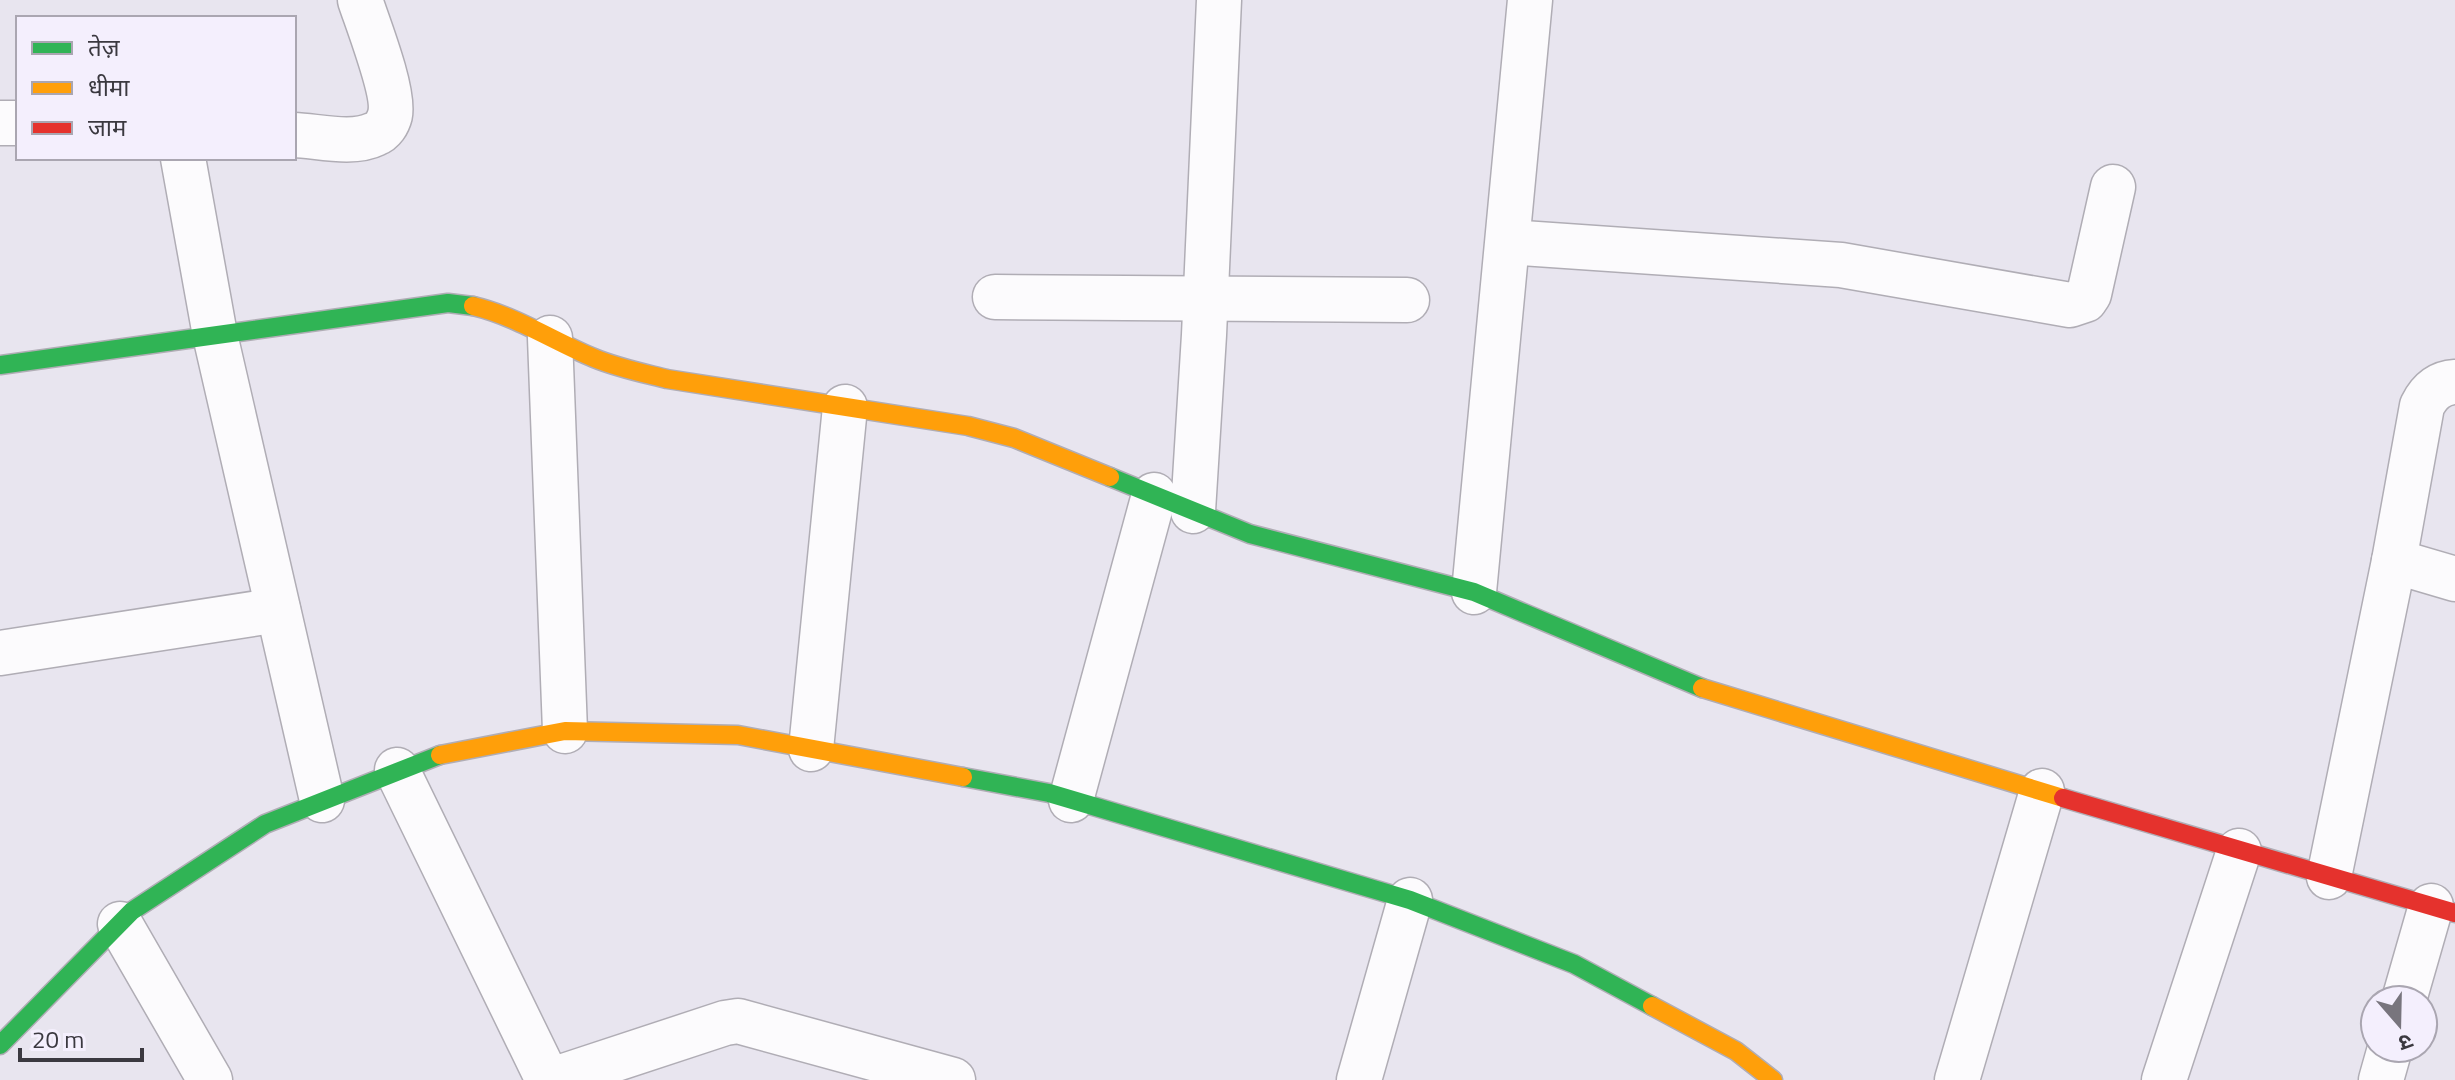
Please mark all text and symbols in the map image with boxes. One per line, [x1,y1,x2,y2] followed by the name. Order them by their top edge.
[16,16,296,160] legend
[88,29,121,65] text: तेज़
[88,69,130,105] text: धीमा
[88,109,127,145] text: जाम
[2359,984,2439,1064] north arrow
[20,1012,142,1062] scale bar
[32,1021,84,1057] text: 20 m
[2393,1025,2418,1061] text: उ

